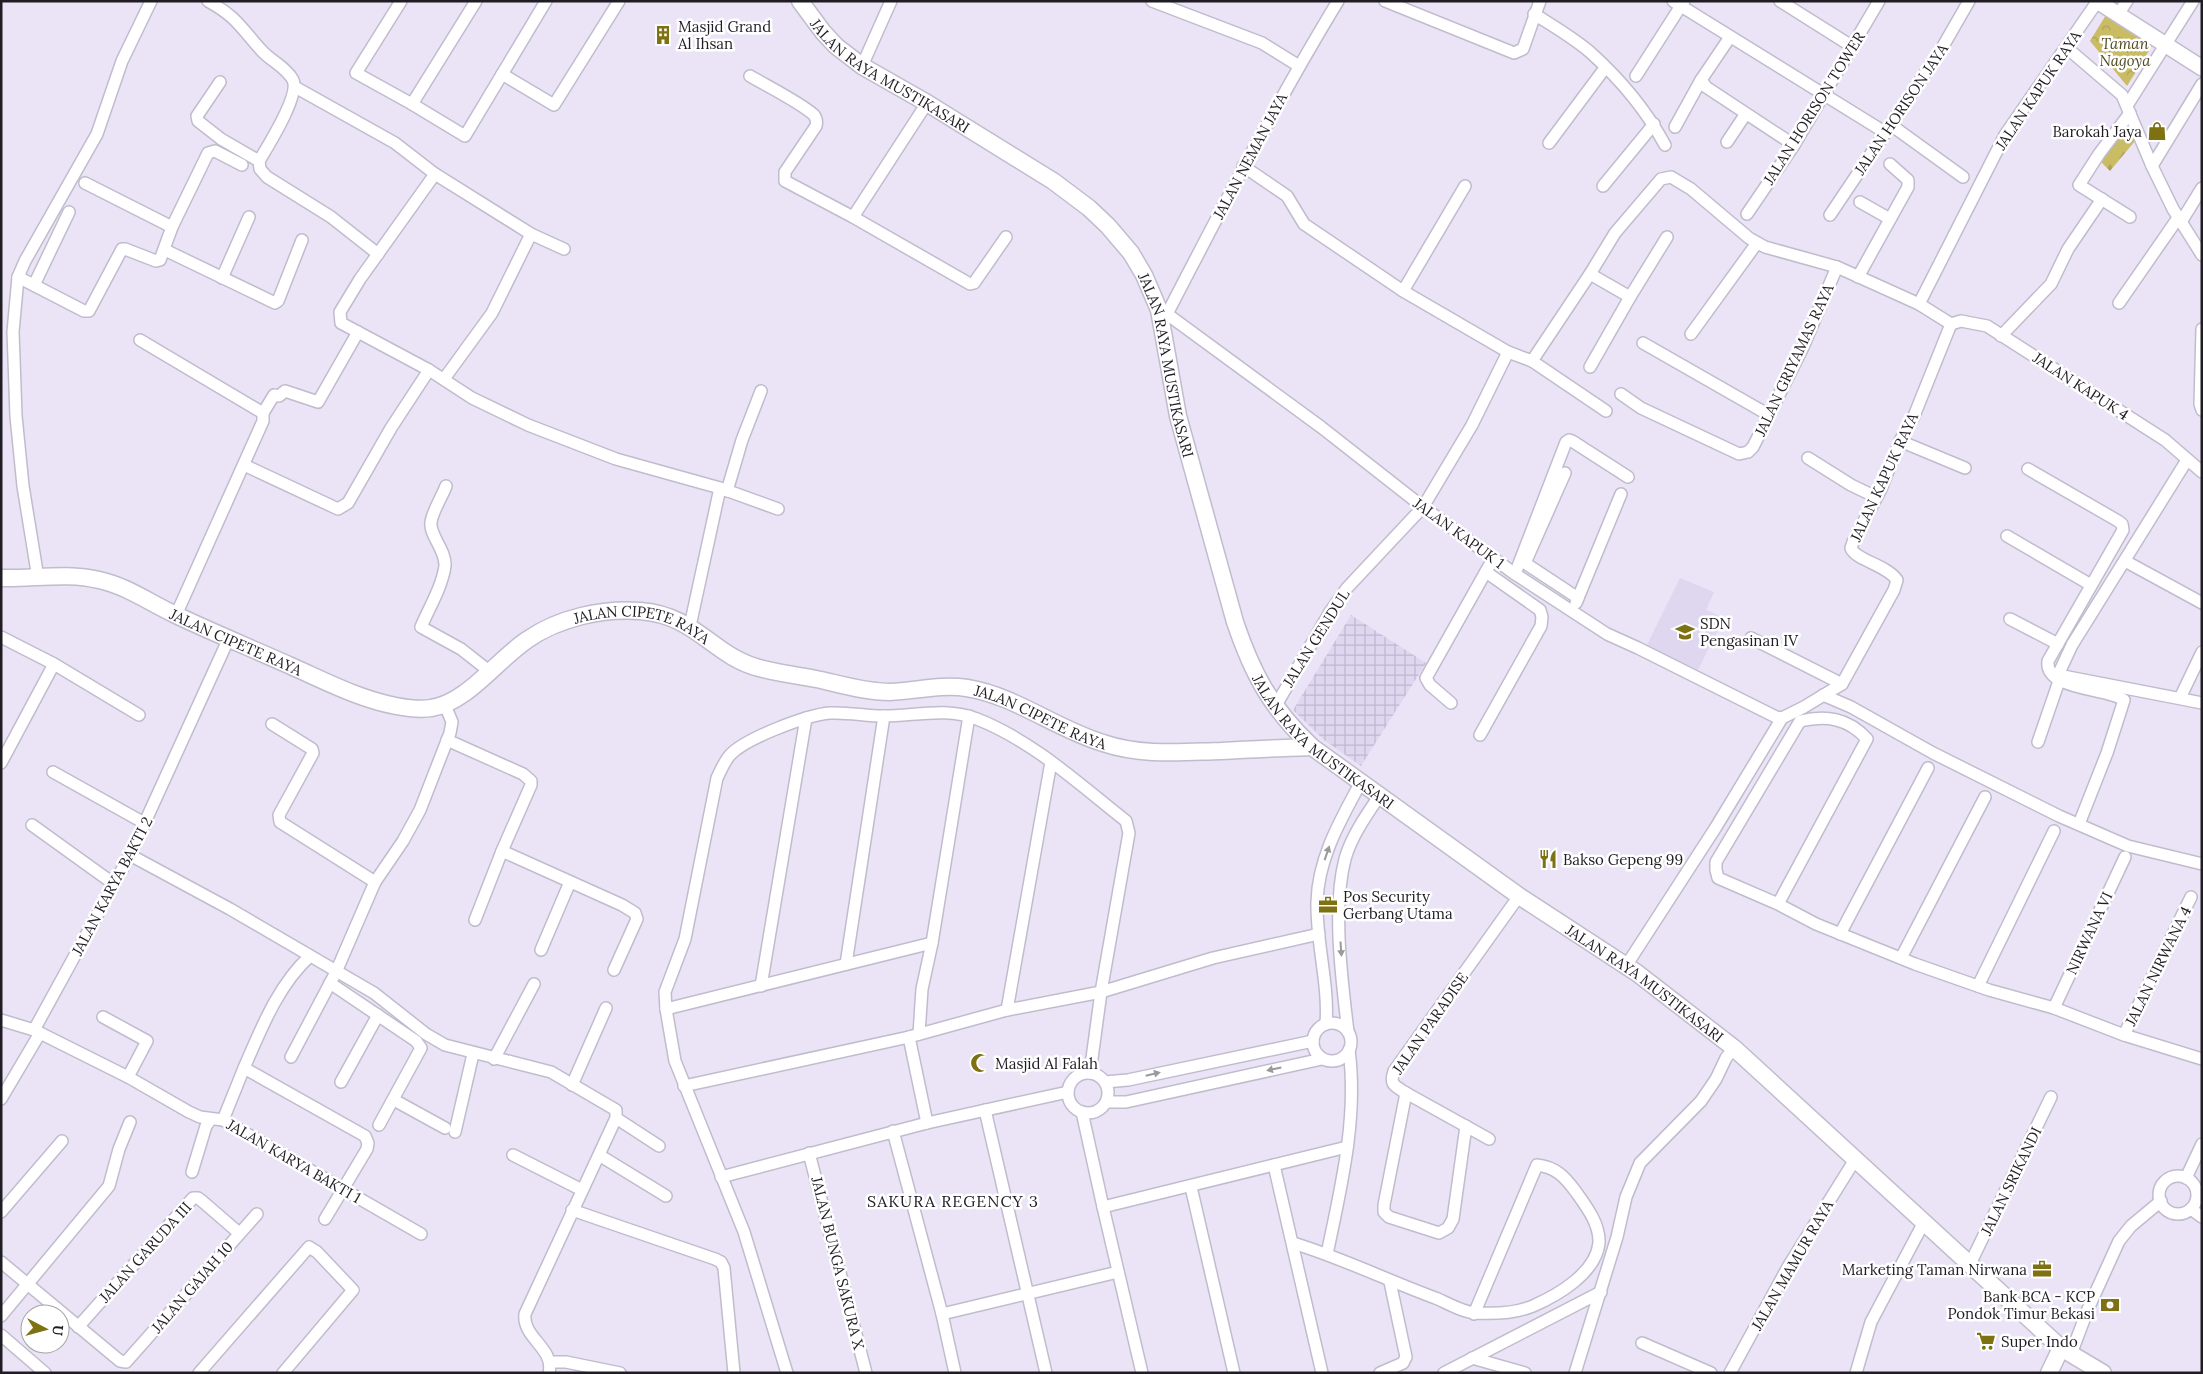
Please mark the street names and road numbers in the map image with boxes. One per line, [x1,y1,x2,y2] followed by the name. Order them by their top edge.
[806,14,973,137] street label: JALAN RAYA MUSTIKASARI
[1990,26,2085,154] street label: JALAN KAPUK RAYA
[1759,28,1869,189] street label: JALAN HORISON TOWER
[1849,39,1952,179] street label: JALAN HORISON JAYA
[1208,89,1292,223] street label: JALAN NEMAN JAYA
[1134,269,1198,459] street label: JALAN RAYA MUSTIKASARI
[1750,280,1838,440] street label: JALAN GRIYAMAS RAYA
[2029,347,2133,424] street label: JALAN KAPUK 4
[1845,409,1922,545] street label: JALAN KAPUK RAYA
[1409,493,1508,572] street label: JALAN KAPUK 1
[1278,585,1354,691] street label: JALAN GENDUL
[570,601,715,648] street label: JALAN CIPETE RAYA
[166,604,306,680] street label: JALAN CIPETE RAYA
[1248,670,1398,813] street label: JALAN RAYA MUSTIKASARI
[972,680,1109,753] street label: JALAN CIPETE RAYA
[67,813,157,959] street label: JALAN KARYA BAKTI 2
[2062,889,2116,977] street label: NIRWANA VI
[2120,903,2195,1030] street label: JALAN NIRWANA 4
[1562,919,1728,1046] street label: JALAN RAYA MUSTIKASARI
[1387,969,1472,1078] street label: JALAN PARADISE
[223,1114,364,1207] street label: JALAN KARYA BAKTI 1
[1976,1124,2045,1239] street label: JALAN SRIKANDI
[807,1174,869,1352] street label: JALAN BUNGA SAKURA X
[1746,1196,1837,1334] street label: JALAN MAMUR RAYA
[94,1198,195,1307] street label: JALAN GARUDA III
[147,1237,237,1337] street label: JALAN GAJAH 10

